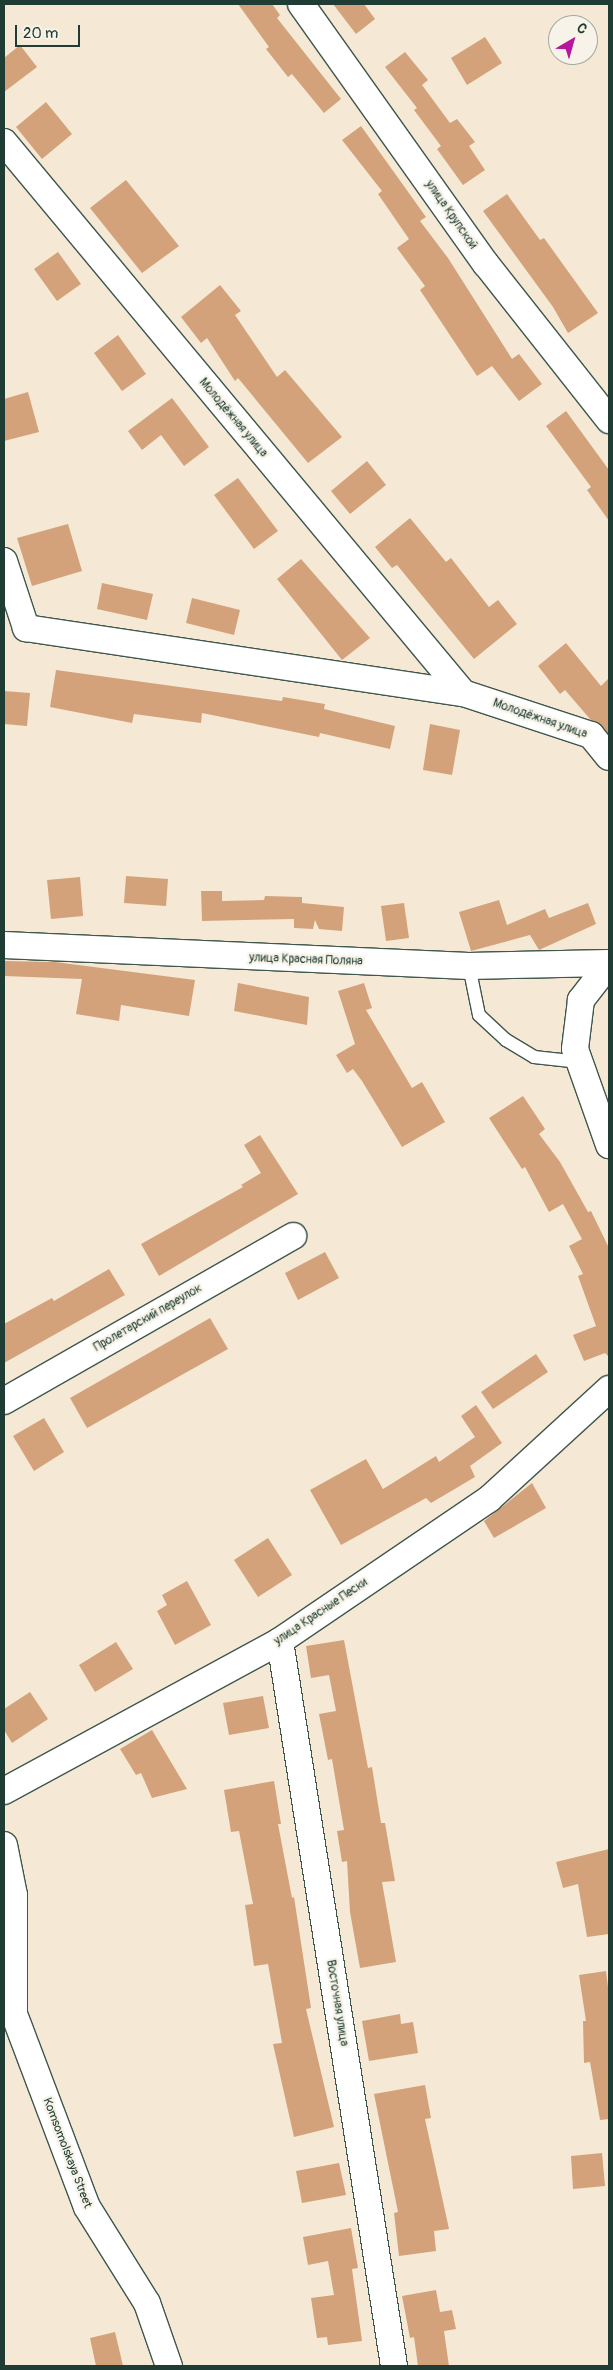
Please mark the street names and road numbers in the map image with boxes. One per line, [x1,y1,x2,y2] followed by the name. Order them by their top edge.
[422,178,480,252] street label: улица Крупской
[196,375,270,461] street label: Молодёжная улица
[491,696,589,742] street label: Молодёжная улица
[249,951,363,969] street label: улица Красная Поляна
[91,1281,205,1355] street label: Пролетарский переулок
[272,1575,370,1649] street label: улица Красные Пески
[323,1959,351,2047] street label: Восточная улица
[39,2096,95,2210] street label: Komsomolskaya Street

